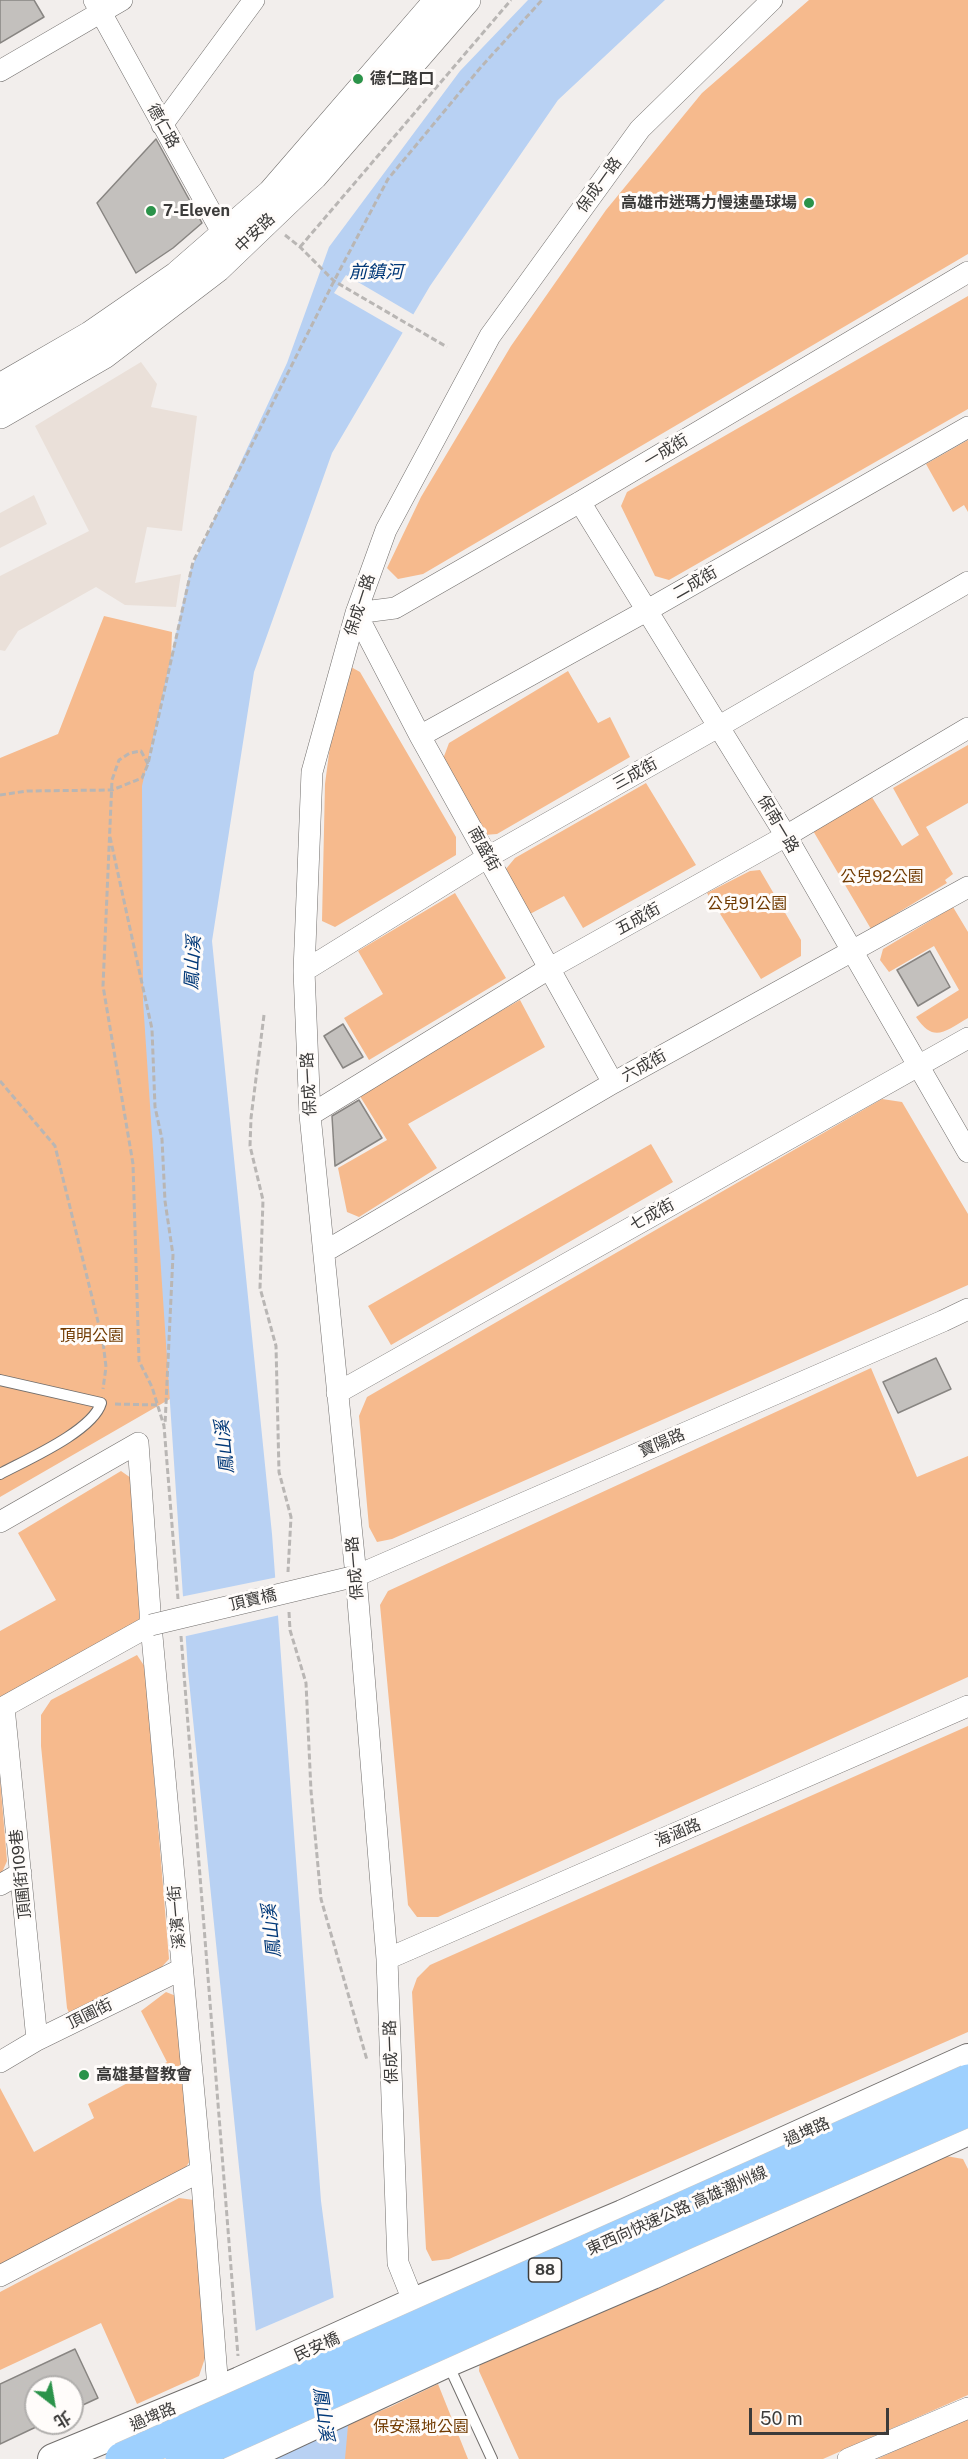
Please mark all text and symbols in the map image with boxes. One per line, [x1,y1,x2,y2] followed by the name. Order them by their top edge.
[370,69,434,89] place label: 德仁路口
[351,72,365,86] marker: 德仁路口
[143,100,183,152] street label: 德仁路
[572,153,626,217] street label: 保成一路
[621,193,797,213] place label: 高雄市迷瑪力慢速壘球場
[802,196,816,210] marker: 高雄市迷瑪力慢速壘球場
[163,201,230,221] place label: 7-Eleven
[144,204,158,218] marker: 7-Eleven
[231,209,279,257] street label: 中安路
[349,261,403,283] water label: 前鎮河
[640,430,692,472] street label: 一成街
[669,563,721,603] street label: 二成街
[341,572,379,638] street label: 保成一路
[609,754,661,794] street label: 三成街
[753,792,803,856] street label: 保南一路
[464,823,504,875] street label: 南盛街
[840,867,924,887] park label: 公兒92公園
[707,894,787,914] park label: 公兒91公園
[612,899,664,939] street label: 五成街
[181,935,205,991] water label: 鳳山溪
[618,1046,670,1086] street label: 六成街
[298,1052,320,1116] street label: 保成一路
[626,1195,678,1235] street label: 七成街
[60,1326,124,1346] park label: 頂明公園
[211,1419,239,1475] water label: 鳳山溪
[636,1425,688,1461] street label: 寶陽路
[343,1535,367,1601] street label: 保成一路
[227,1585,279,1615] street label: 頂寶橋
[652,1815,704,1851] street label: 海涵路
[7,1828,35,1920] street label: 頂圃街109巷
[165,1884,189,1950] street label: 溪濱一街
[258,1903,286,1959] water label: 鳳山溪
[64,1995,116,2033] street label: 頂圃街
[380,2020,402,2084] street label: 保成一路
[96,2065,192,2085] place label: 高雄基督教會
[77,2068,91,2082] marker: 高雄基督教會
[781,2113,833,2151] street label: 過埤路
[584,2162,770,2260] street label: 東西向快速公路 高雄潮州線
[528,2258,562,2282] road number: 88
[291,2328,343,2366] street label: 民安橋
[24,2375,84,2435] north arrow
[309,2386,337,2442] water label: 鳳山溪
[752,2396,892,2434] scale bar
[127,2399,179,2435] street label: 過埤路
[51,2407,74,2431] text: 北
[760,2408,803,2429] text: 50 m
[373,2417,469,2437] park label: 保安濕地公園

